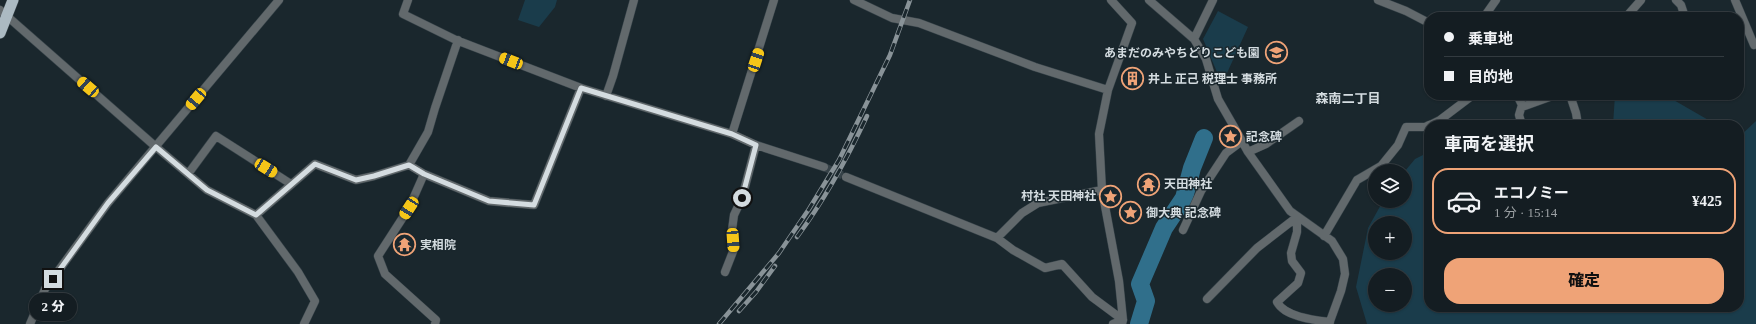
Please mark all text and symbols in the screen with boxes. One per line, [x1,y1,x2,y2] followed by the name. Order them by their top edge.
[1468,31,1513,47] text: 乗車地
[1263,40,1289,66] school or university icon: あまだのみやちどりこども園
[1104,46,1260,60] place label: あまだのみやちどりこども園
[747,47,765,73] car
[498,51,524,71] car
[1119,66,1145,92] building icon: 井上 正己 税理士 事務所
[1468,69,1513,85] text: 目的地
[1148,72,1277,86] place label: 井上 正己 税理士 事務所
[75,75,101,99] car
[184,86,208,112] car
[1315,91,1381,106] district label: 森南二丁目
[1218,124,1244,150] place icon: 記念碑
[1246,130,1282,144] place label: 記念碑
[1444,134,1534,154] text: 車両を選択
[253,157,279,179] car
[1368,164,1412,312] map controls
[1368,164,1412,208] button: layers
[1136,171,1162,197] temple icon: 天田神社
[1164,177,1212,191] place label: 天田神社
[1098,183,1124,209] place icon: 村社 天田神社
[1446,183,1482,219] icon: car
[1494,185,1569,201] text: エコノミー
[733,189,751,207] route start
[1021,189,1096,203] place label: 村社 天田神社
[1692,193,1722,209] text: ¥425
[397,195,421,221] car
[1117,200,1143,226] place icon: 御大典 記念碑
[1494,205,1557,220] text: 1 分 · 15:14
[1146,206,1221,220] place label: 御大典 記念碑
[1368,216,1412,260] button: +
[726,228,740,252] car
[392,232,418,258] temple icon: 実相院
[420,238,456,252] place label: 実相院
[1444,258,1724,304] button: 確定
[1368,268,1412,312] button: −
[44,270,62,288] route end
[29,293,77,321] callout: 2 分
[42,299,64,314] text: 2 分

